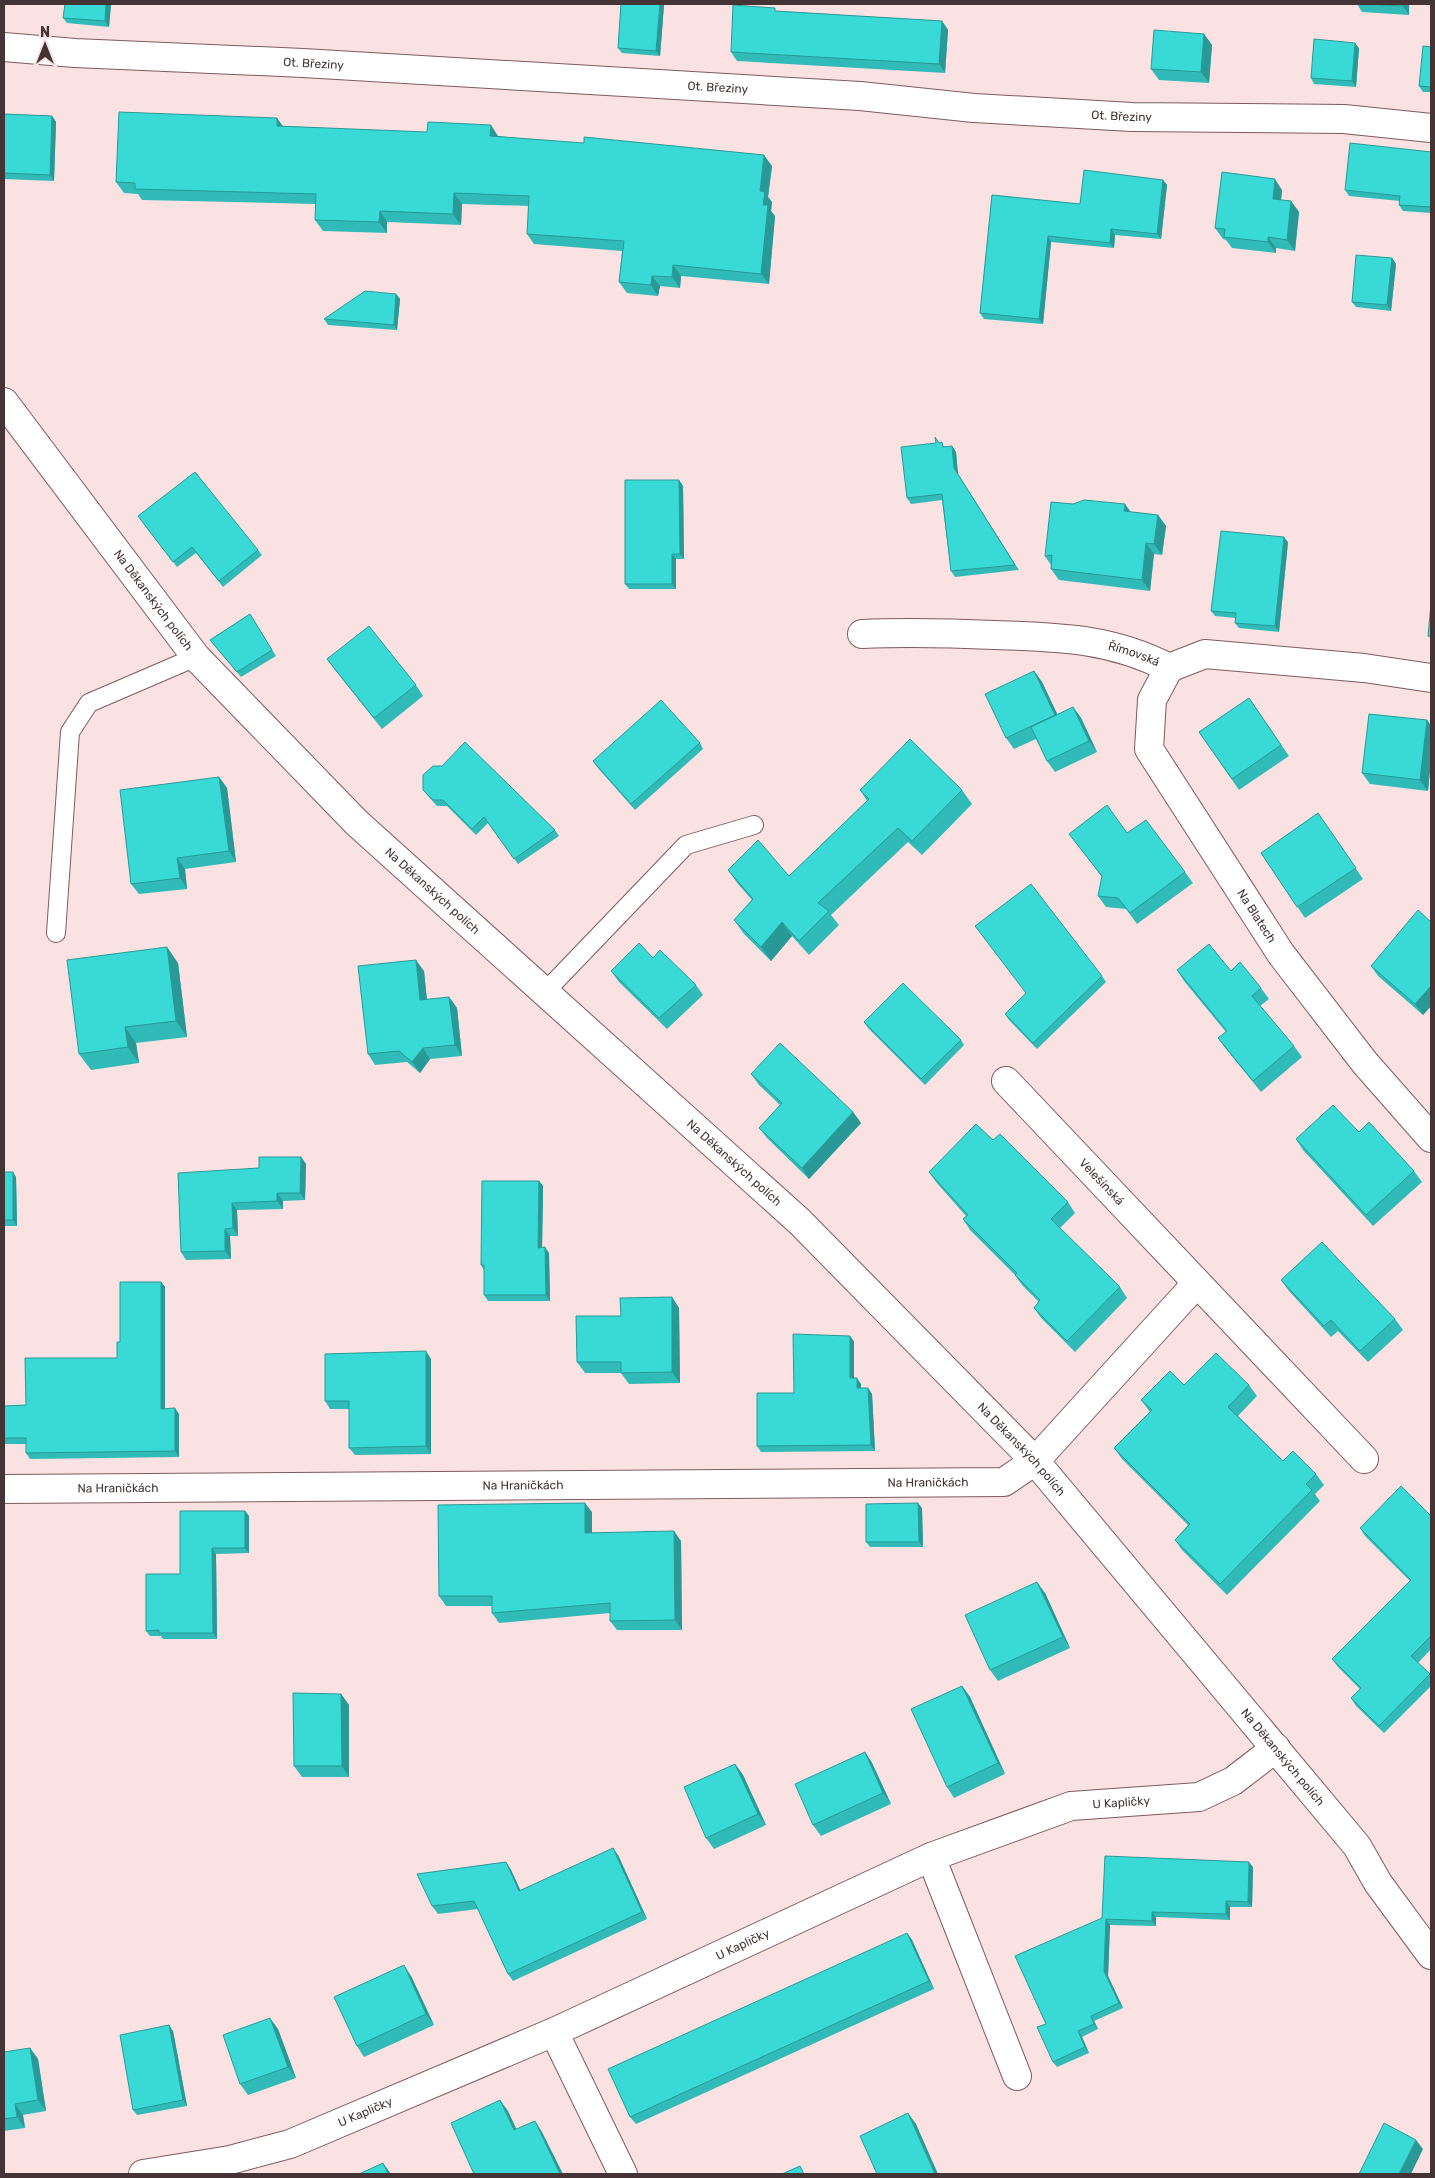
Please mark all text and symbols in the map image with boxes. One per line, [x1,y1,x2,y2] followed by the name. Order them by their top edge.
[20,20,70,70] north arrow
[40,24,50,41] text: N
[283,55,345,72] street label: Ot. Březiny
[687,79,749,96] street label: Ot. Březiny
[1091,108,1152,124] street label: Ot. Březiny
[111,547,196,653] street label: Na Děkanských polích
[1107,639,1162,669] street label: Římovská
[382,845,483,937] street label: Na Děkanských polích
[1234,887,1279,945] street label: Na Blatech
[684,1117,784,1209] street label: Na Děkanských polích
[1076,1156,1127,1208] street label: Velešínská
[975,1400,1068,1499] street label: Na Děkanských polích
[887,1475,969,1490] street label: Na Hraničkách
[482,1478,564,1493] street label: Na Hraničkách
[77,1481,159,1495] street label: Na Hraničkách
[1238,1706,1327,1809] street label: Na Děkanských polích
[1092,1793,1151,1811] street label: U Kapličky
[714,1926,772,1963] street label: U Kapličky
[336,2094,395,2130] street label: U Kapličky

